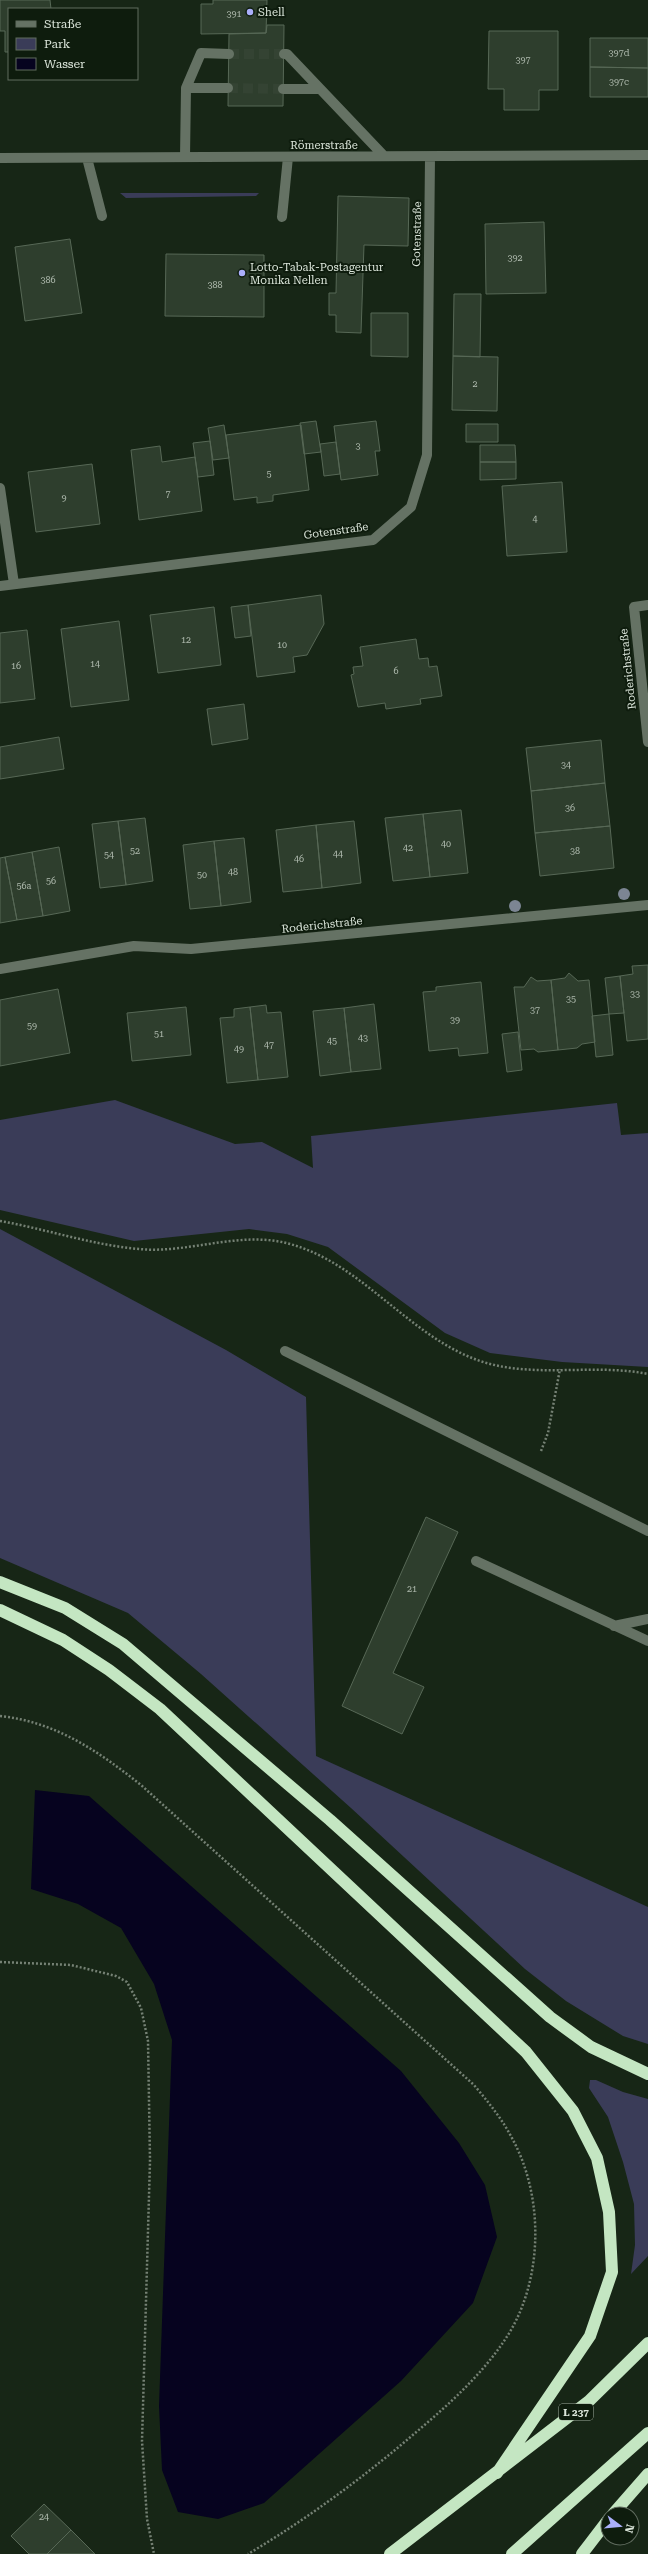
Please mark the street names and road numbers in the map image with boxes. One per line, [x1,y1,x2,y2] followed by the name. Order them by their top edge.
[290,139,358,152] street label: Römerstraße
[410,201,424,267] street label: Gotenstraße
[303,520,369,542] street label: Gotenstraße
[617,628,639,710] street label: Roderichstraße
[281,914,363,936] street label: Roderichstraße
[559,2404,593,2420] road number: L 237

